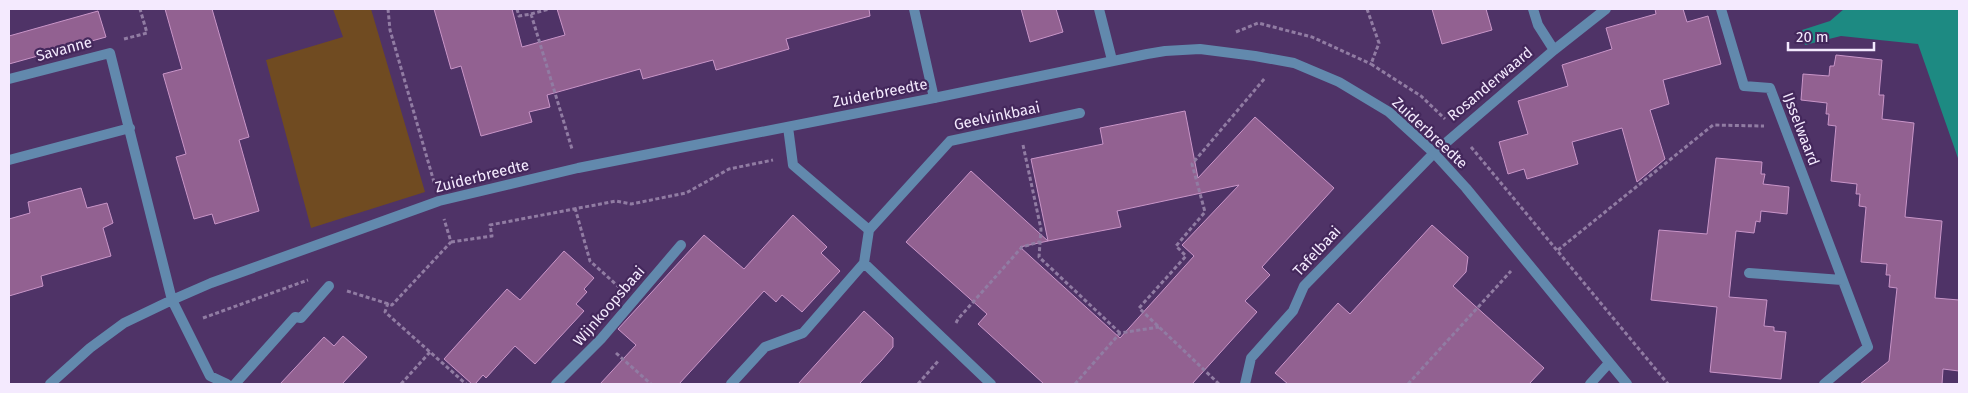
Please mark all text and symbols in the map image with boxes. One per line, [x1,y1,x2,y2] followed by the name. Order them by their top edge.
[1788,20,1874,52] scale bar
[1796,28,1829,46] text: 20 m
[34,33,94,65] street label: Savanne
[1444,43,1536,125] street label: Rosanderwaard
[831,75,929,111] street label: Zuiderbreedte
[1779,90,1823,168] street label: IJsselwaard
[1389,94,1471,172] street label: Zuiderbreedte
[952,98,1042,134] street label: Geelvinkbaai
[433,156,531,196] street label: Zuiderbreedte
[1289,222,1345,280] street label: Tafelbaai
[569,262,649,350] street label: Wijnkoopsbaai

